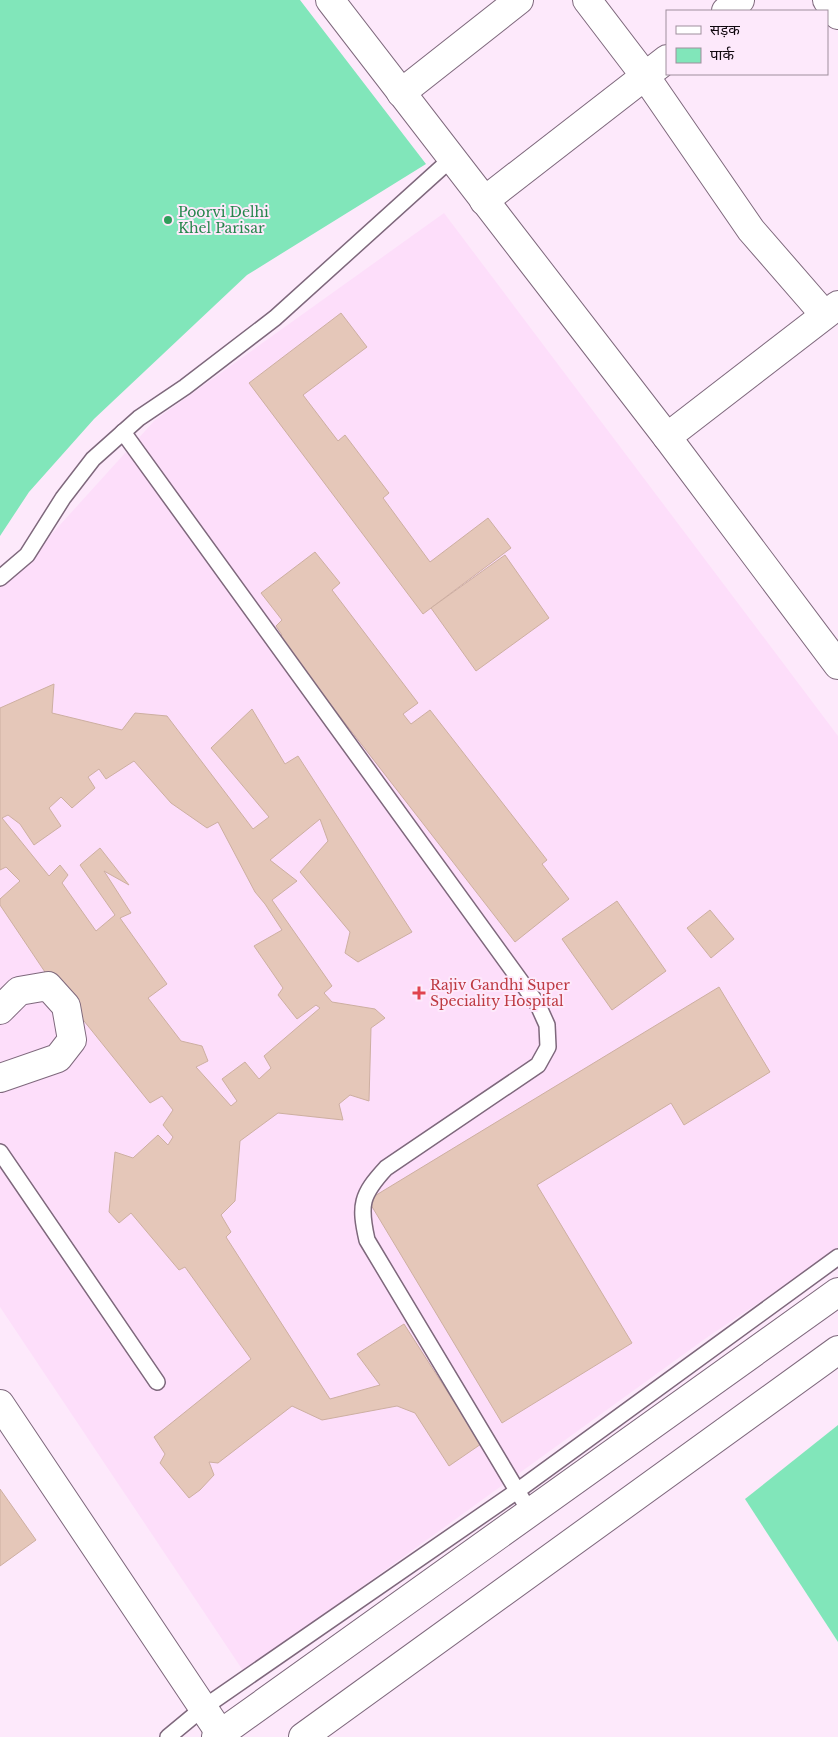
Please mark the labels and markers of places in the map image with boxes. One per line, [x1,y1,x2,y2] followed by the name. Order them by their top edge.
[178,203,269,237] place label: Poorvi Delhi Khel Parisar
[162,214,174,226] marker: Poorvi Delhi Khel Parisar
[430,976,570,1010] place label: Rajiv Gandhi Super Speciality Hospital
[412,986,426,1000] marker: Rajiv Gandhi Super Speciality Hospital

